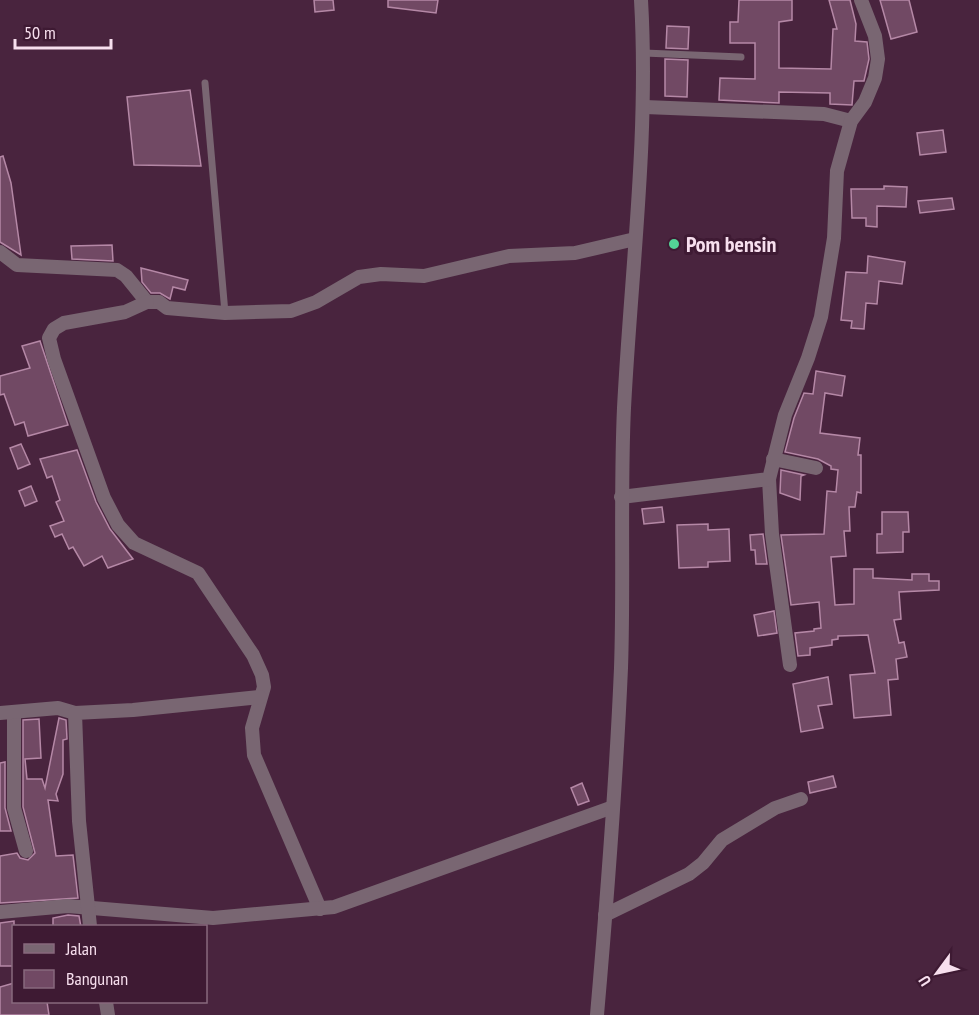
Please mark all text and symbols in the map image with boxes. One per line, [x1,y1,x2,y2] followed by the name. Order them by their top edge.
[15,12,111,50] scale bar
[24,21,56,44] text: 50 m
[686,230,776,258] place label: Pom bensin
[667,237,681,251] marker: Pom bensin
[12,925,207,1003] legend
[65,937,97,960] text: Jalan
[907,943,967,1003] north arrow
[66,967,128,990] text: Bangunan
[914,972,935,990] text: U

